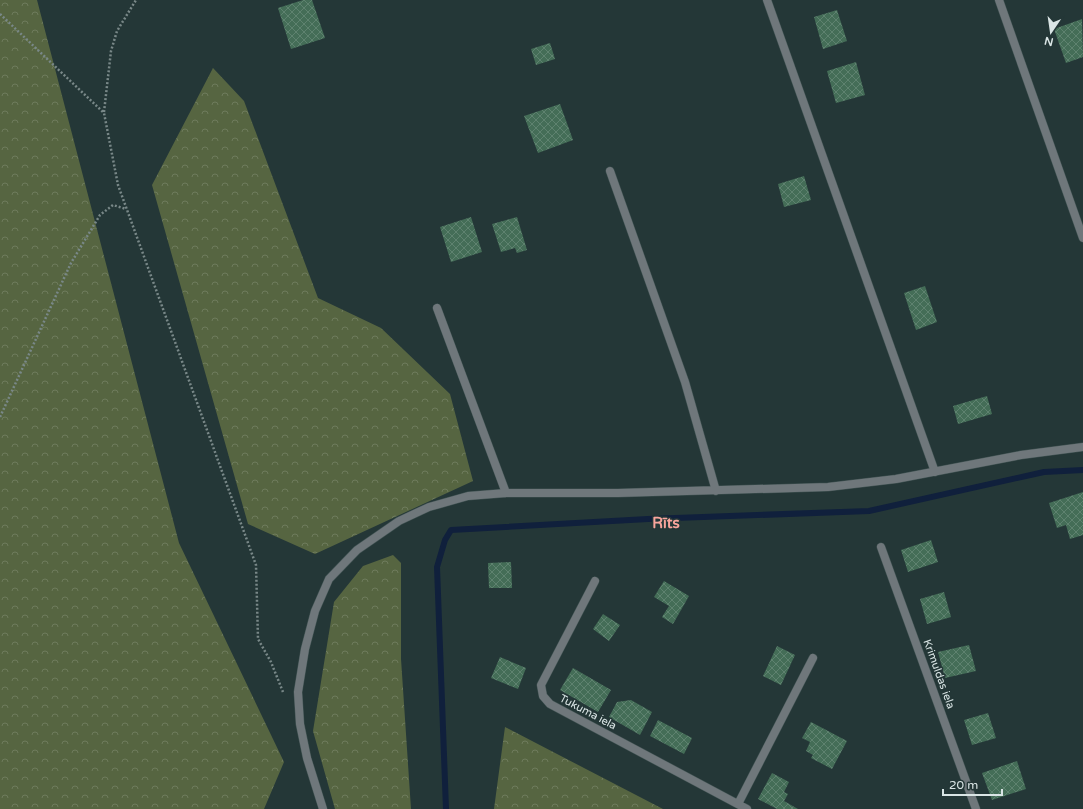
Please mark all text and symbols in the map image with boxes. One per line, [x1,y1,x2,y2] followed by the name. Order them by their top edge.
[1031,12,1071,52] north arrow
[1043,34,1055,49] text: N
[652,514,680,532] district label: Rīts
[920,637,958,711] street label: Krimuldas iela
[557,692,619,732] street label: Tukuma iela
[943,771,1002,797] scale bar
[949,778,978,792] text: 20 m

